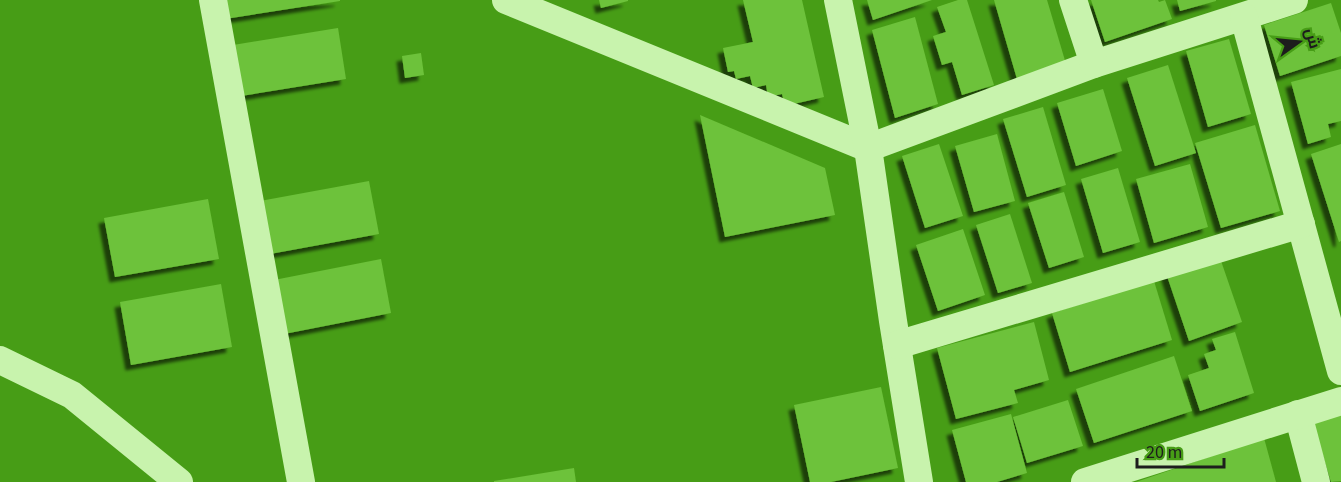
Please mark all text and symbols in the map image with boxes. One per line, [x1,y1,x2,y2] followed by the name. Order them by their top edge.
[1269,12,1329,72] north arrow
[1299,26,1326,51] text: ش
[1137,431,1224,469] scale bar
[1146,440,1182,465] text: 20 m

